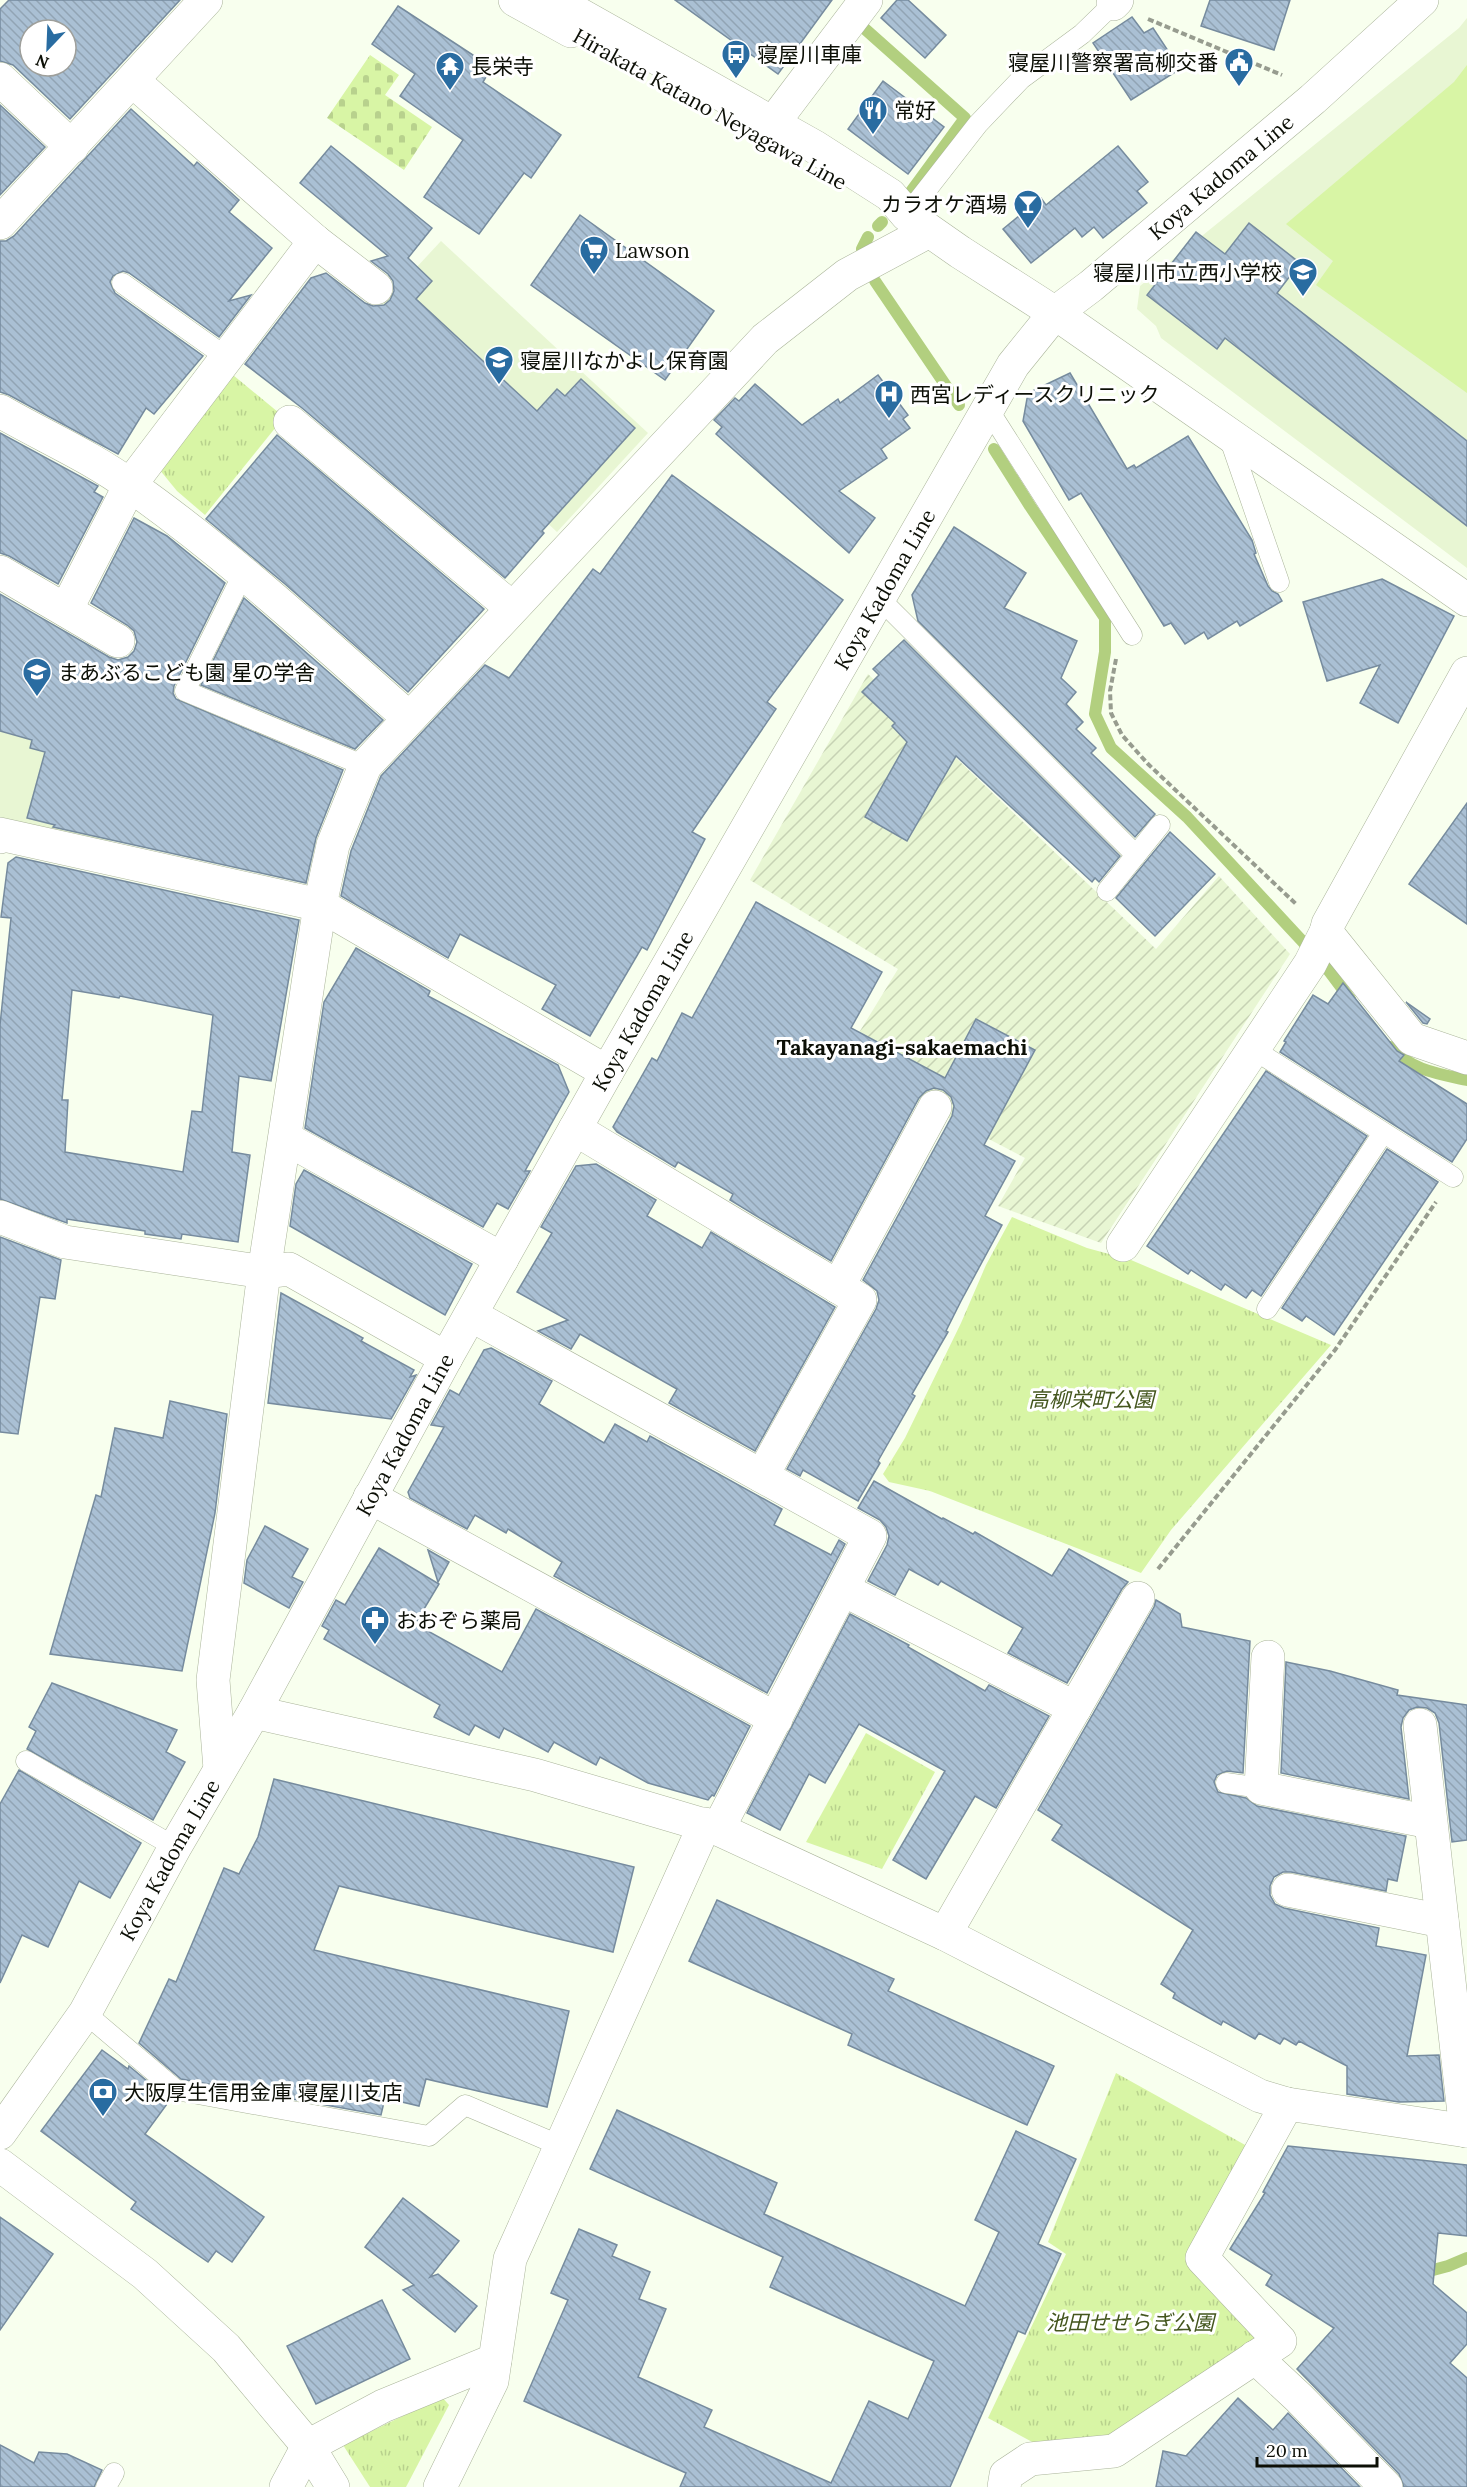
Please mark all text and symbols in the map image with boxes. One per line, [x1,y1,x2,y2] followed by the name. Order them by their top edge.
[18,18,78,78] north arrow
[568,22,852,196] street label: Hirakata Katano Neyagawa Line
[720,38,752,80] bus stop icon: 寝屋川車庫
[757,41,862,68] place label: 寝屋川車庫
[1223,46,1255,88] public building icon: 寝屋川警察署高柳交番
[1008,49,1218,76] place label: 寝屋川警察署高柳交番
[33,50,52,73] text: N
[434,50,466,92] temple icon: 長栄寺
[471,53,534,80] place label: 長栄寺
[857,94,889,136] restaurant icon: 常好
[894,97,936,124] place label: 常好
[1143,108,1299,245] street label: Koya Kadoma Line
[1012,188,1044,230] bar icon: カラオケ酒場
[881,191,1007,218] place label: カラオケ酒場
[578,234,610,276] supermarket icon: Lawson
[615,237,690,264] place label: Lawson
[1287,256,1319,298] school or university icon: 寝屋川市立西小学校
[1093,259,1282,286] place label: 寝屋川市立西小学校
[483,344,515,386] school or university icon: 寝屋川なかよし保育園
[520,347,729,374] place label: 寝屋川なかよし保育園
[873,378,905,420] hospital icon: 西宮レディースクリニック
[910,381,1159,408] place label: 西宮レディースクリニック
[827,504,941,674] street label: Koya Kadoma Line
[21,656,53,698] school or university icon: まあぶるこども園 星の学舎
[58,659,316,686] place label: まあぶるこども園 星の学舎
[586,925,699,1096] street label: Koya Kadoma Line
[776,1033,1028,1061] district label: Takayanagi-sakaemachi
[349,1348,460,1520] street label: Koya Kadoma Line
[1028,1386,1157,1413] park label: 高柳栄町公園
[359,1604,391,1646] pharmacy icon: おおぞら薬局
[396,1607,522,1634] place label: おおぞら薬局
[113,1774,225,1945] street label: Koya Kadoma Line
[87,2076,119,2118] bank icon: 大阪厚生信用金庫 寝屋川支店
[124,2079,403,2106] place label: 大阪厚生信用金庫 寝屋川支店
[1046,2309,1217,2336] park label: 池田せせらぎ公園
[1257,2430,1377,2468] scale bar
[1266,2439,1308,2462] text: 20 m

